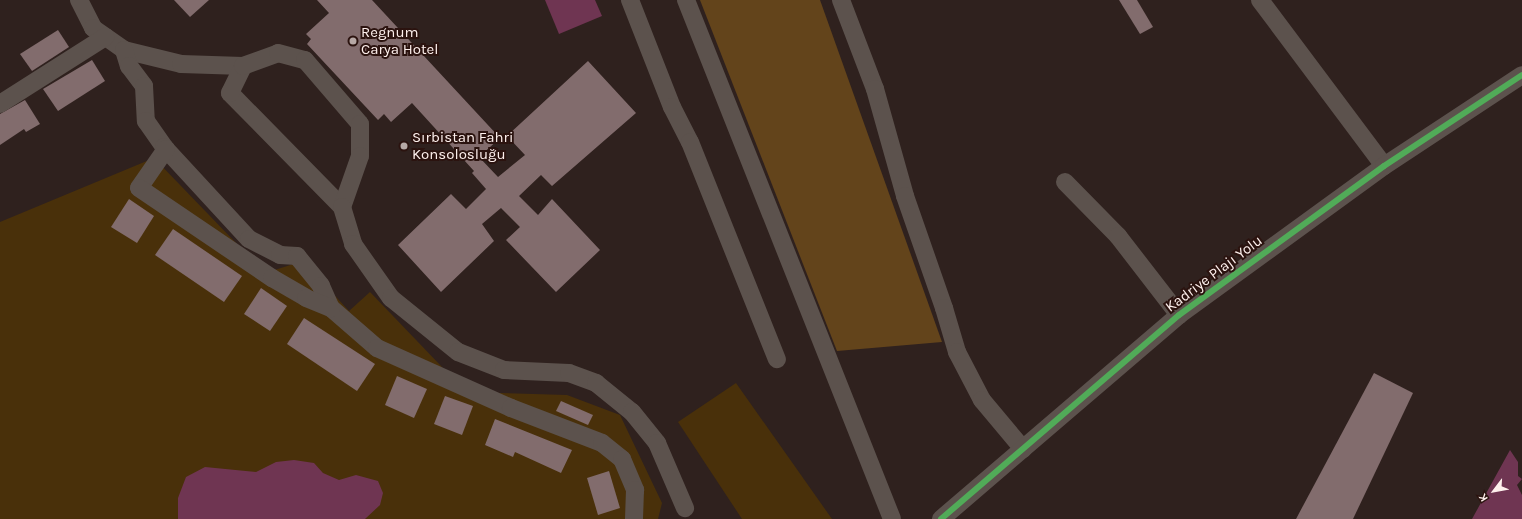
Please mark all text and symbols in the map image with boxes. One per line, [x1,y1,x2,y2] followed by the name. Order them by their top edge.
[361,23,438,58] place label: Regnum Carya Hotel
[348,36,358,46] marker: Regnum Carya Hotel
[412,128,513,163] place label: Sırbistan Fahri Konsolosluğu
[399,141,409,151] marker: Sırbistan Fahri Konsolosluğu
[1162,232,1266,316] street label: Kadriye Plajı Yolu
[1474,471,1514,511] north arrow
[1476,491,1491,504] text: K

